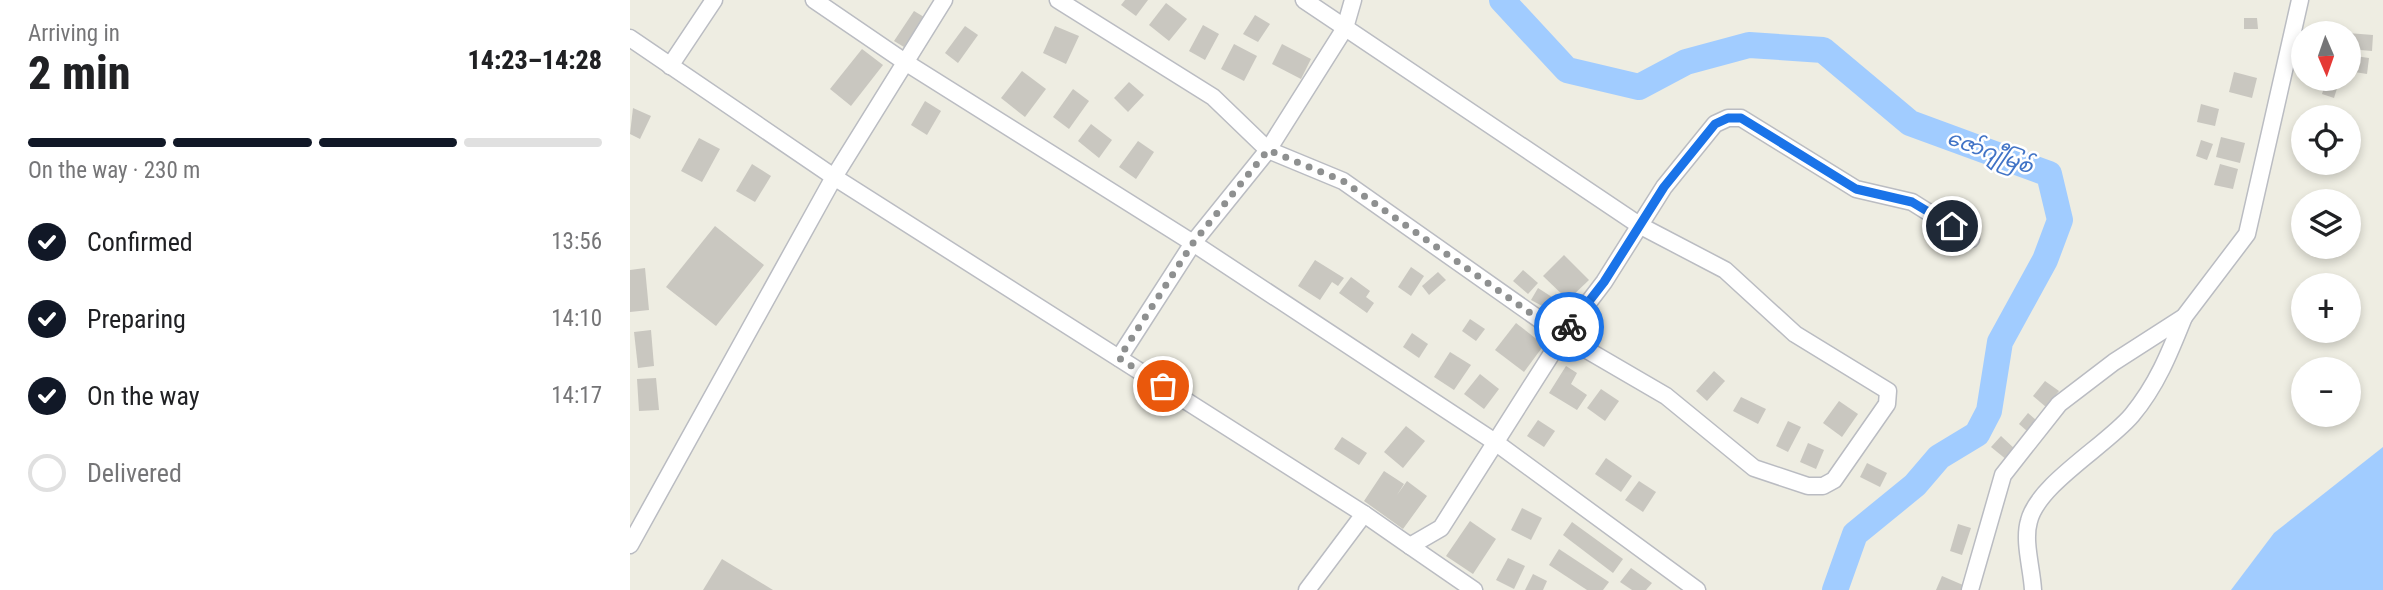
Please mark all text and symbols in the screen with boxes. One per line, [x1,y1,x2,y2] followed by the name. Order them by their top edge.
[28,20,120,47] text: Arriving in
[2291,21,2361,91] north arrow
[2291,21,2361,427] map controls
[468,45,602,75] text: 14:23–14:28
[28,46,131,100] text: 2 min
[2291,105,2361,175] button: locate
[1942,123,2038,184] water label: ဇော်ဂျီမြစ်
[28,157,200,184] text: On the way · 230 m
[2291,189,2361,259] button: layers
[1922,196,1982,256] pin
[1933,207,1971,245] icon: home
[28,223,66,261] icon: check
[87,227,193,257] text: Confirmed
[551,228,602,255] text: 13:56
[2291,273,2361,343] button: +
[1534,292,1604,362] courier
[28,300,66,338] icon: check
[87,304,186,334] text: Preparing
[551,305,602,332] text: 14:10
[1550,308,1588,346] icon: bike
[1133,356,1193,416] pin
[2291,357,2361,427] button: −
[1144,367,1182,405] icon: bag
[28,377,66,415] icon: check
[87,381,200,411] text: On the way
[551,382,602,409] text: 14:17
[87,458,182,488] text: Delivered

